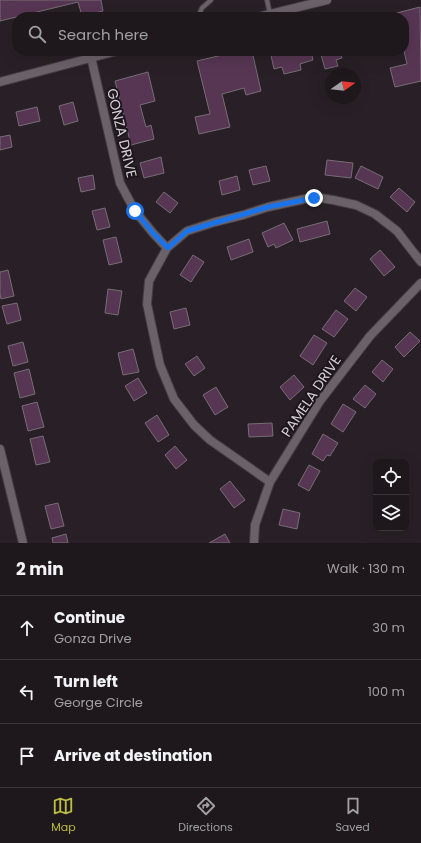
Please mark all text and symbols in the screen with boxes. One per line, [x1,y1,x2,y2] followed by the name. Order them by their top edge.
[12,12,409,56] search box
[26,23,48,45] icon: search
[58,24,148,45] text: Search here
[325,68,361,104] north arrow
[102,86,142,180] street label: GONZA DRIVE
[305,189,323,207] route end
[126,202,144,220] route start
[276,351,346,441] street label: PAMELA DRIVE
[373,459,409,531] map controls
[373,459,409,495] button: locate
[373,495,409,531] button: layers
[16,557,64,581] text: 2 min
[327,559,405,578] text: Walk · 130 m
[54,607,125,628] text: Continue
[16,617,38,639] icon: ahead
[372,618,405,637] text: 30 m
[54,629,132,648] text: Gonza Drive
[54,671,118,692] text: Turn left
[16,681,38,703] icon: left
[368,682,405,701] text: 100 m
[54,693,143,712] text: George Circle
[16,745,38,767] icon: arrive
[54,745,212,766] text: Arrive at destination
[51,795,76,836] tab: Map
[178,795,233,836] tab: Directions
[335,795,370,836] tab: Saved

